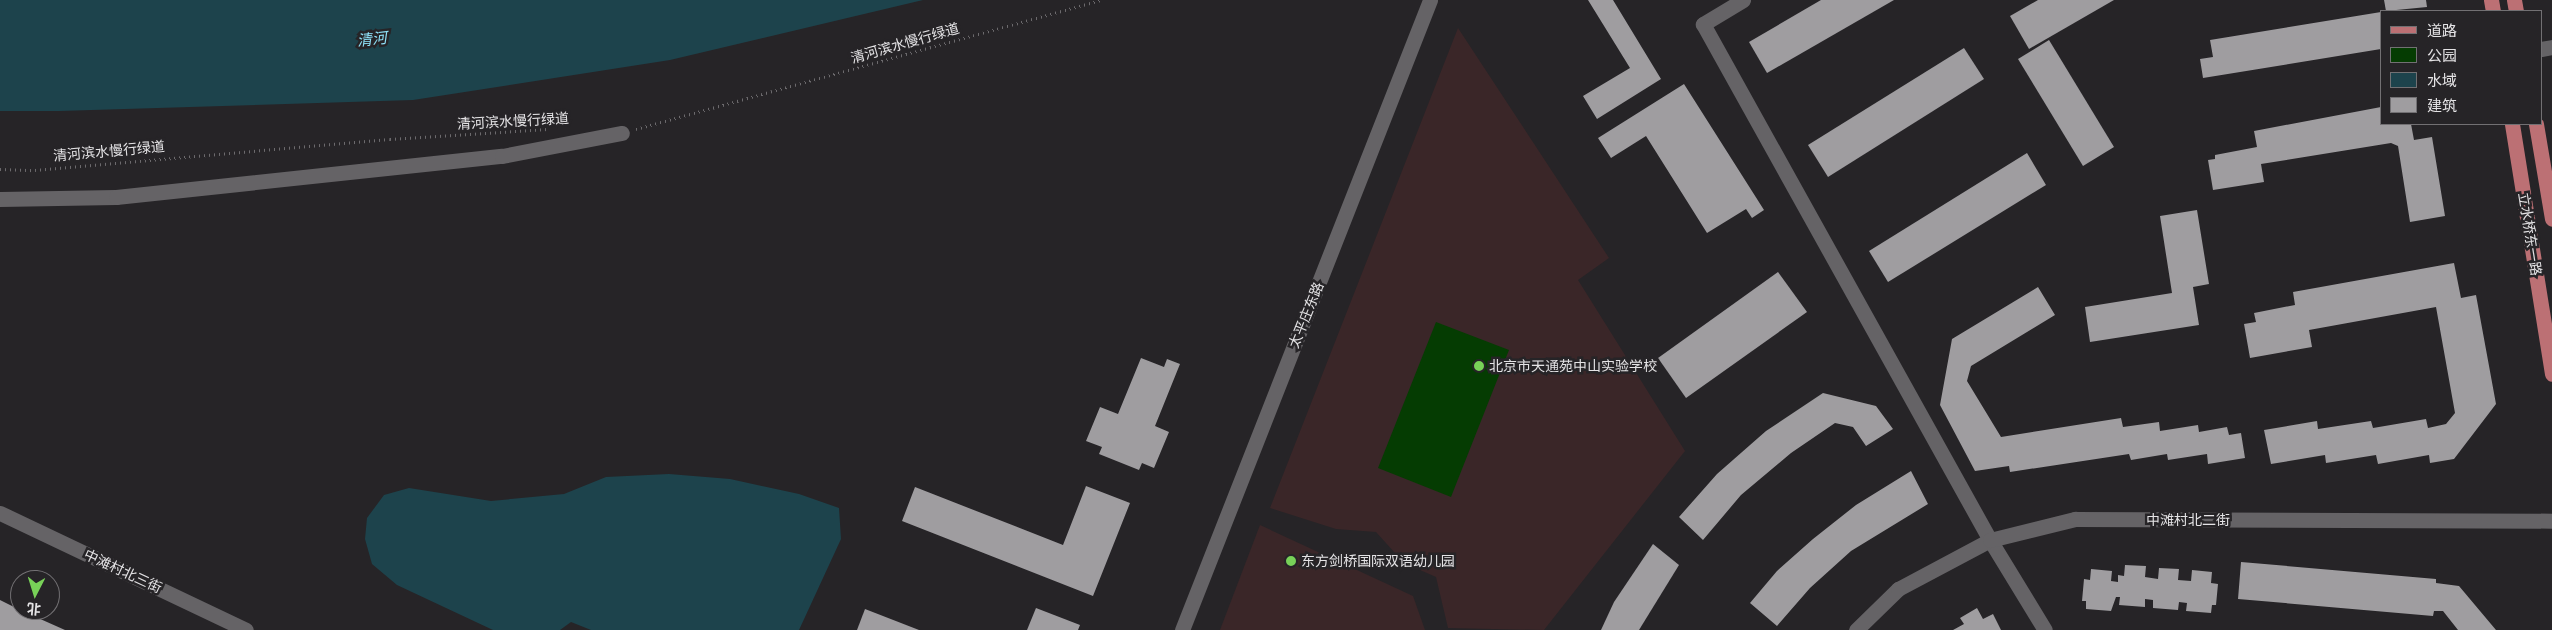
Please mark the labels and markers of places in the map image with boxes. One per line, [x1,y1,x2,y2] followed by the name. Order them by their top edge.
[1489,358,1657,374] place label: 北京市天通苑中山实验学校
[1473,360,1485,372] marker: 北京市天通苑中山实验学校
[1301,553,1455,569] place label: 东方剑桥国际双语幼儿园
[1285,555,1297,567] marker: 东方剑桥国际双语幼儿园

